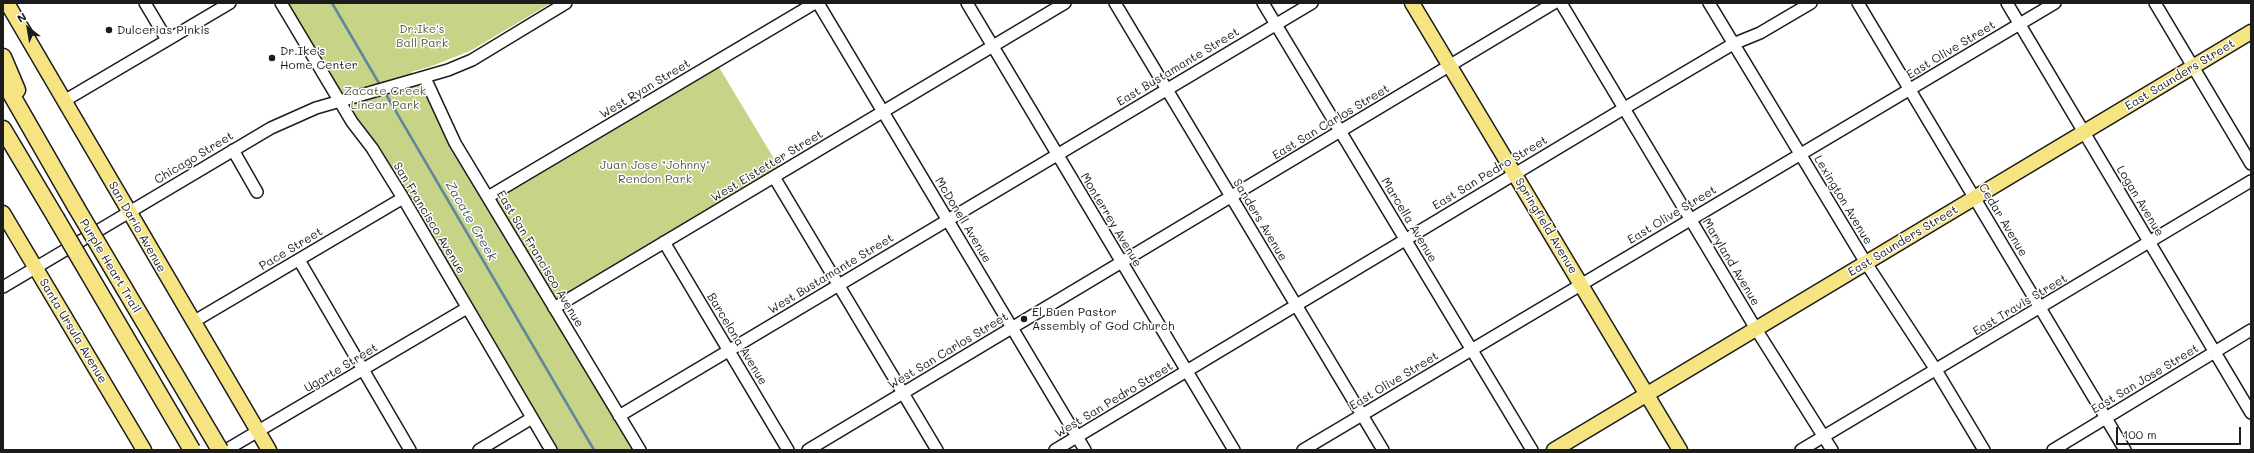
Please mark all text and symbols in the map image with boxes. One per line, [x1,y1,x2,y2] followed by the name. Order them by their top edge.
[8,8,48,48] north arrow
[14,9,29,26] text: N
[1904,18,1998,82] street label: East Olive Street
[396,22,448,50] park label: Dr.Ike's Ball Park
[117,23,210,37] place label: Dulcerias Pinkis
[104,25,114,35] marker: Dulcerias Pinkis
[1114,25,1242,109] street label: East Bustamante Street
[2122,36,2238,114] street label: East Saunders Street
[280,44,358,72] place label: Dr.Ike's Home Center
[267,53,277,63] marker: Dr.Ike's Home Center
[597,56,693,122] street label: West Ryan Street
[1270,81,1392,163] street label: East San Carlos Street
[344,84,426,112] park label: Zacate Creek Linear Park
[708,127,826,205] street label: West Eistetter Street
[152,129,236,187] street label: Chicago Street
[1430,133,1550,213] street label: East San Pedro Street
[1811,153,1875,247] street label: Lexington Avenue
[600,158,710,186] park label: Juan Jose "Johnny" Rendon Park
[390,160,468,276] street label: San Francisco Avenue
[2113,163,2167,239] street label: Logan Avenue
[1077,170,1145,270] street label: Monterrey Avenue
[932,175,994,265] street label: McDonell Avenue
[1378,175,1440,265] street label: Marcella Avenue
[1512,175,1580,277] street label: Springfield Avenue
[1230,176,1290,264] street label: Sanders Avenue
[442,178,500,264] water label: Zacate Creek
[105,179,169,275] street label: San Dario Avenue
[1976,181,2030,259] street label: Cedar Avenue
[1625,183,1719,247] street label: East Olive Street
[493,188,587,330] street label: East San Francisco Avenue
[1845,202,1961,280] street label: East Saunders Street
[76,216,144,316] street label: Purple Heart Trail
[1699,216,1763,308] street label: Maryland Avenue
[257,224,325,274] street label: Pace Street
[766,231,896,317] street label: West Bustamante Street
[1970,271,2070,339] street label: East Travis Street
[36,276,110,386] street label: Santa Ursula Avenue
[704,290,770,388] street label: Barcelona Avenue
[1032,305,1175,333] place label: El Buen Pastor Assembly of God Church
[885,309,1011,393] street label: West San Carlos Street
[1019,314,1029,324] marker: El Buen Pastor Assembly of God Church
[302,340,380,396] street label: Ugarte Street
[2089,341,2201,417] street label: East San Jose Street
[1347,349,1441,413] street label: East Olive Street
[1052,359,1176,441] street label: West San Pedro Street
[2118,419,2243,445] scale bar
[2123,426,2157,442] text: 100 m

